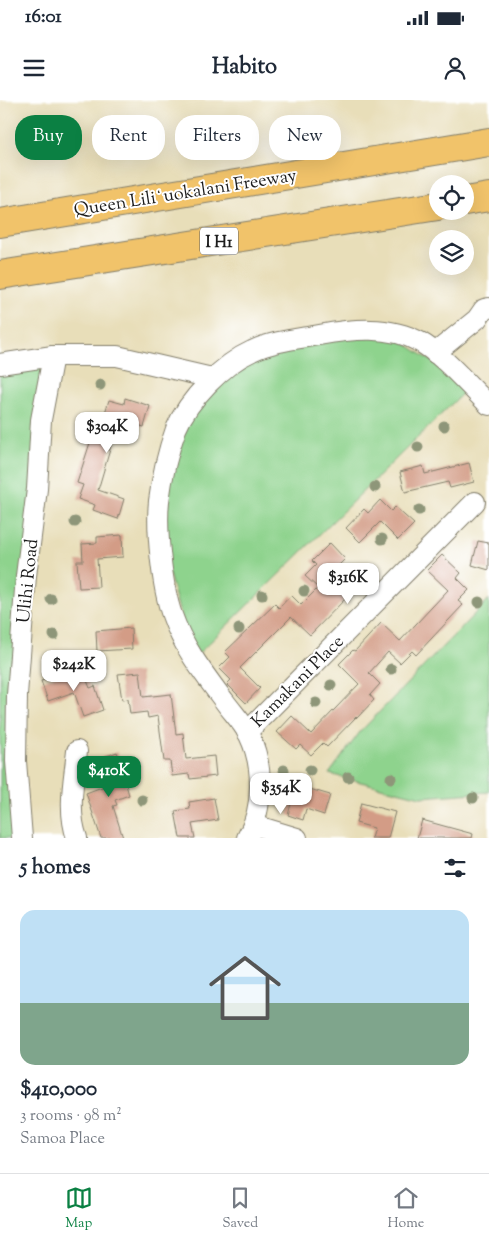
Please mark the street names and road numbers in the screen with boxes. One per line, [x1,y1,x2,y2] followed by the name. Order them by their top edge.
[72,164,299,224] street label: Queen Liliʻuokalani Freeway
[200,228,238,254] road number: I H1
[12,538,46,625] street label: Ulihi Road
[246,630,351,735] street label: Kamakani Place

